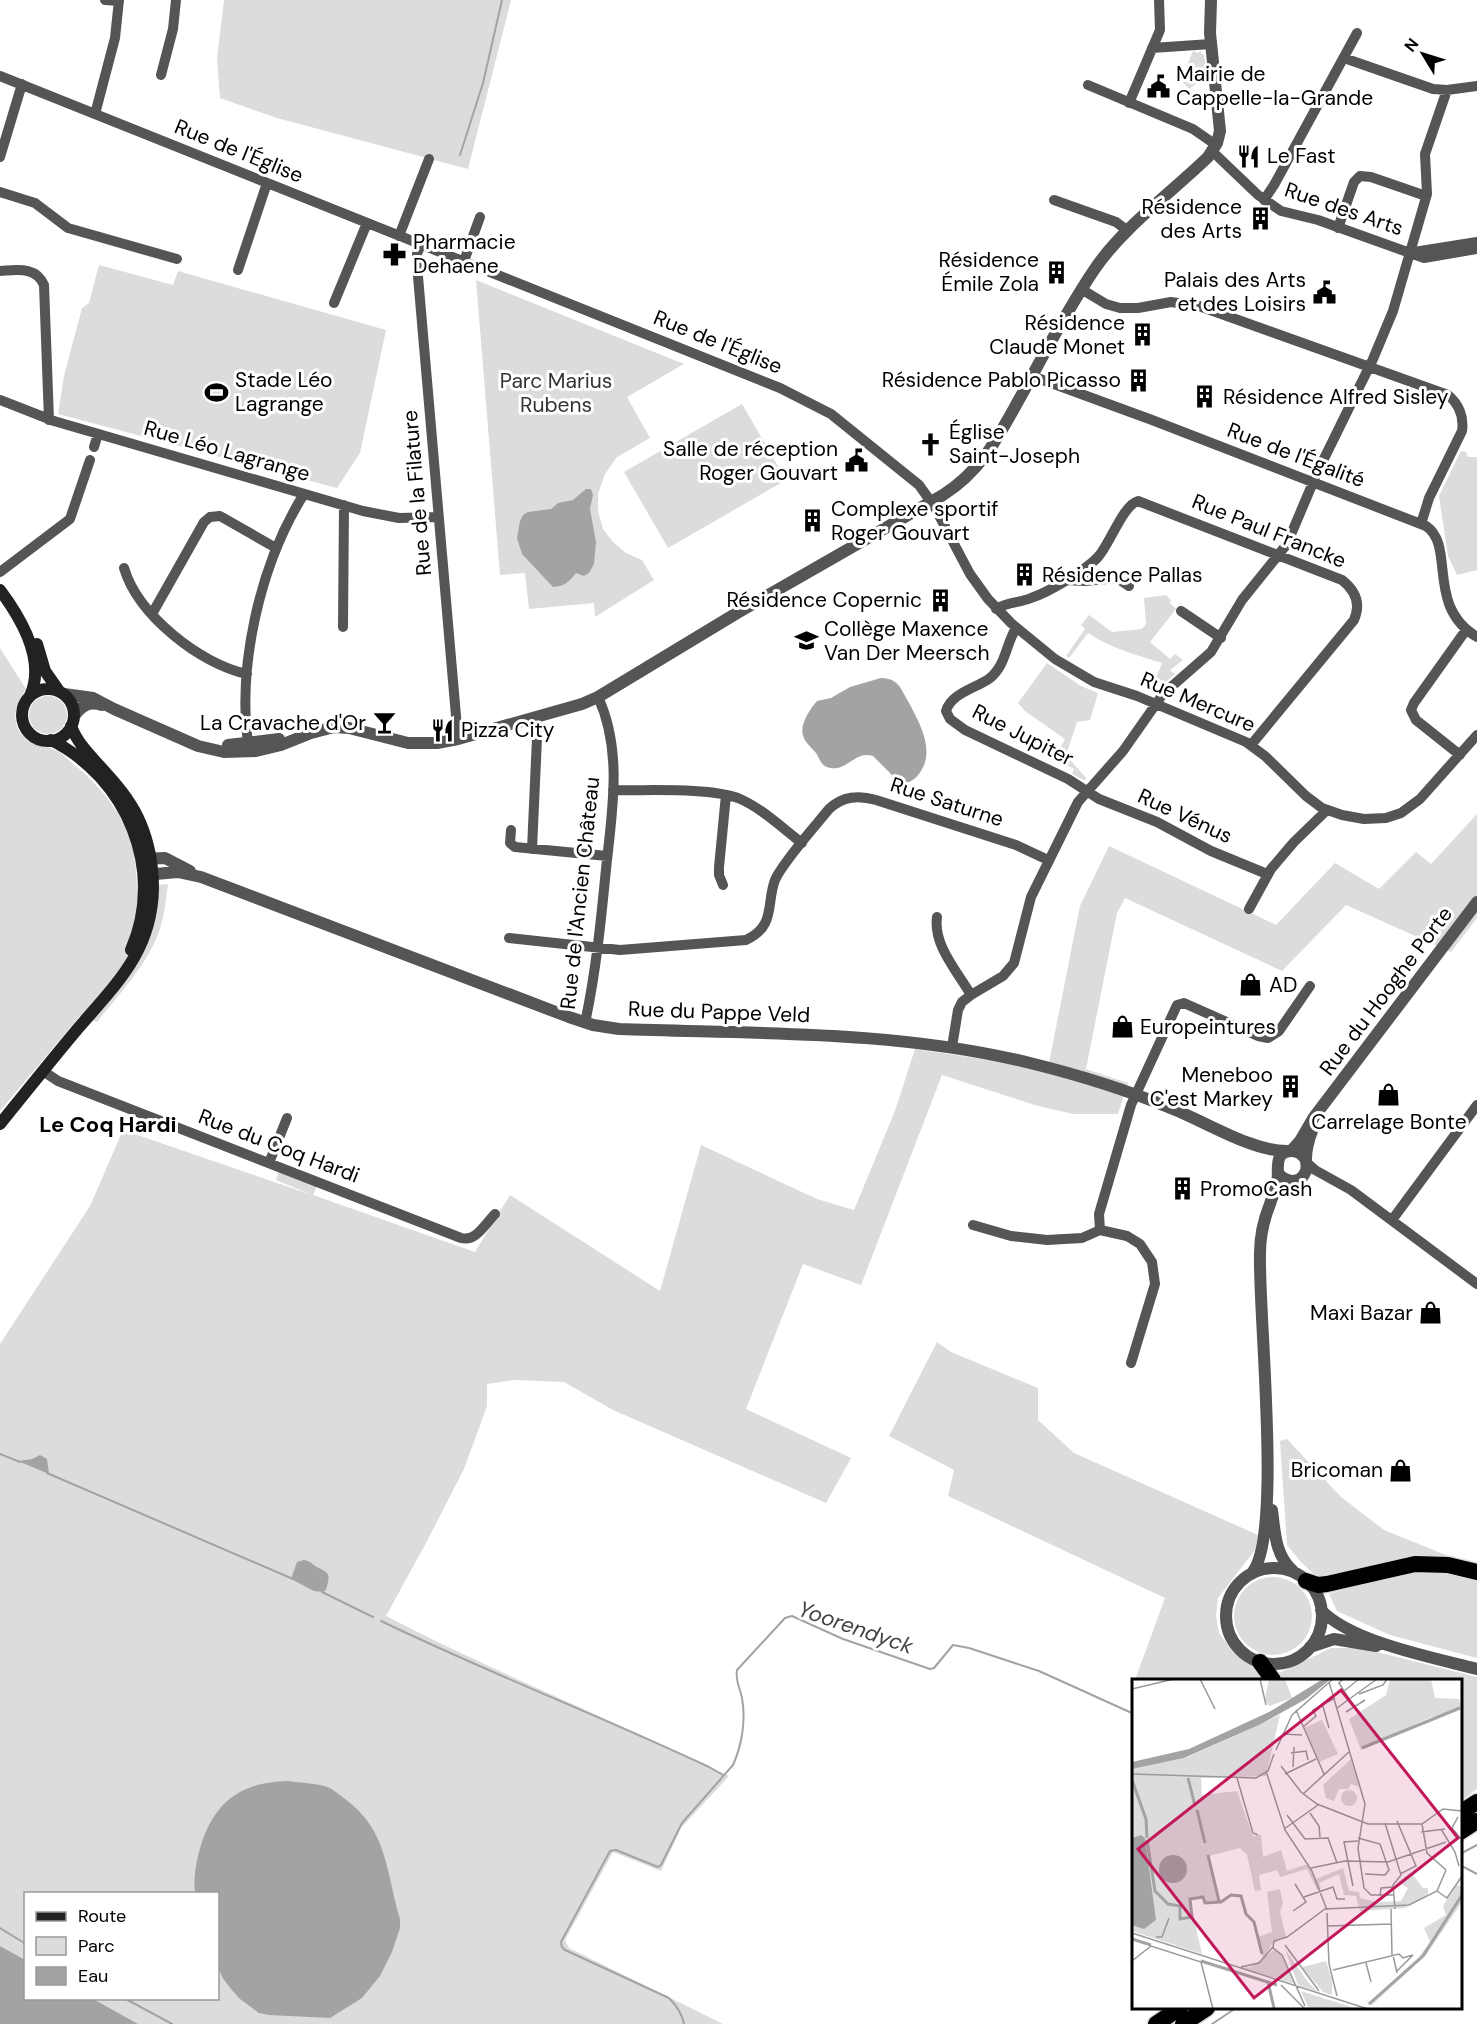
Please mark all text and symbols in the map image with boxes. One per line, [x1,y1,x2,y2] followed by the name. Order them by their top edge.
[1393,24,1453,84] north arrow
[1400,34,1423,56] text: N
[1176,60,1373,112] place label: Mairie de Cappelle-la-Grande
[1145,73,1171,99] public building icon: Mairie de Cappelle-la-Grande
[170,112,308,190] street label: Rue de l'Église
[1267,142,1335,170] place label: Le Fast
[1236,143,1262,169] restaurant icon: Le Fast
[1281,176,1407,242] street label: Rue des Arts
[1142,193,1242,245] place label: Résidence des Arts
[1247,206,1273,232] building icon: Résidence des Arts
[413,228,516,280] place label: Pharmacie Dehaene
[382,241,408,267] pharmacy icon: Pharmacie Dehaene
[939,246,1039,298] place label: Résidence Émile Zola
[1044,259,1070,285] building icon: Résidence Émile Zola
[1164,266,1306,318] place label: Palais des Arts et des Loisirs
[1311,279,1337,305] public building icon: Palais des Arts et des Loisirs
[649,303,787,381] street label: Rue de l'Église
[989,309,1125,361] place label: Résidence Claude Monet
[1130,322,1156,348] building icon: Résidence Claude Monet
[235,366,333,418] place label: Stade Léo Lagrange
[882,366,1121,394] place label: Résidence Pablo Picasso
[500,367,612,419] park label: Parc Marius Rubens
[1126,367,1152,393] building icon: Résidence Pablo Picasso
[204,379,230,405] sports icon: Stade Léo Lagrange
[1223,383,1449,411] place label: Résidence Alfred Sisley
[1192,384,1218,410] building icon: Résidence Alfred Sisley
[396,409,438,577] street label: Rue de la Filature
[141,414,313,488] street label: Rue Léo Lagrange
[1223,416,1369,494] street label: Rue de l'Égalité
[949,418,1080,470] place label: Église Saint-Joseph
[918,431,944,457] church icon: Église Saint-Joseph
[663,435,838,487] place label: Salle de réception Roger Gouvart
[843,448,869,474] public building icon: Salle de réception Roger Gouvart
[1188,487,1350,575] street label: Rue Paul Francke
[831,495,998,547] place label: Complexe sportif Roger Gouvart
[800,508,826,534] building icon: Complexe sportif Roger Gouvart
[1042,561,1202,589] place label: Résidence Pallas
[1011,562,1037,588] building icon: Résidence Pallas
[727,586,922,614] place label: Résidence Copernic
[927,587,953,613] building icon: Résidence Copernic
[824,615,990,667] place label: Collège Maxence Van Der Meersch
[793,628,819,654] school or university icon: Collège Maxence Van Der Meersch
[1136,665,1260,739] street label: Rue Mercure
[967,697,1079,773] street label: Rue Jupiter
[200,709,366,737] place label: La Cravache d'Or
[371,710,397,736] bar icon: La Cravache d'Or
[461,716,555,744] place label: Pizza City
[430,717,456,743] restaurant icon: Pizza City
[887,771,1007,833] street label: Rue Saturne
[554,775,606,1011] street label: Rue de l'Ancien Château
[1133,782,1237,850] street label: Rue Vénus
[1313,901,1459,1081] street label: Rue du Hooghe Porte
[1269,971,1297,999] place label: AD
[1238,972,1264,998] shop icon: AD
[627,995,811,1029] street label: Rue du Pappe Veld
[1140,1013,1276,1041] place label: Europeintures
[1109,1014,1135,1040] shop icon: Europeintures
[1150,1061,1273,1113] place label: Meneboo C'est Markey
[1278,1074,1304,1100] building icon: Meneboo C'est Markey
[1376,1081,1402,1107] shop icon: Carrelage Bonte
[194,1102,364,1190] street label: Rue du Coq Hardi
[1311,1108,1467,1136] place label: Carrelage Bonte
[39,1110,177,1139] district label: Le Coq Hardi
[1200,1175,1312,1203] place label: PromoCash
[1169,1176,1195,1202] building icon: PromoCash
[1310,1299,1413,1327] place label: Maxi Bazar
[1418,1300,1444,1326] shop icon: Maxi Bazar
[1291,1456,1383,1484] place label: Bricoman
[1388,1457,1414,1483] shop icon: Bricoman
[794,1594,918,1661] water label: Yoorendyck
[1132,1679,1462,2009] inset map
[24,1892,219,2000] legend
[78,1904,126,1928] text: Route
[78,1934,114,1958] text: Parc
[78,1964,108,1988] text: Eau

